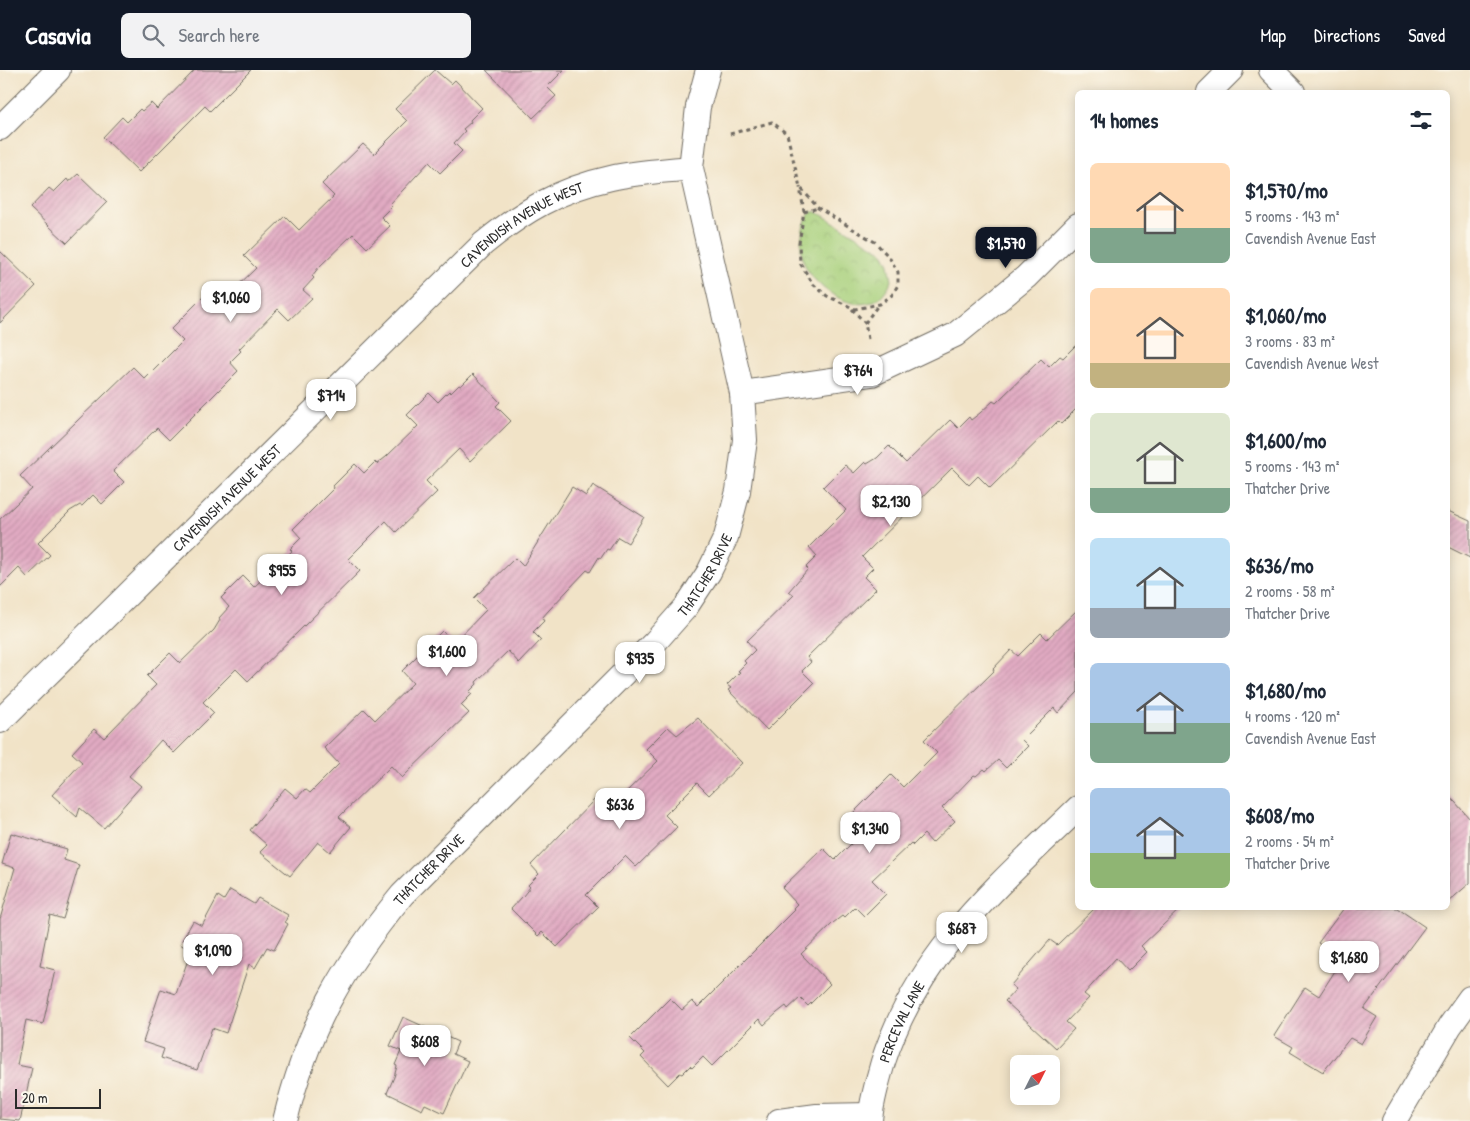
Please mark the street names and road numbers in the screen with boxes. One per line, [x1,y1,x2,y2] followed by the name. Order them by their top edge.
[455,176,587,272] street label: CAVENDISH AVENUE WEST
[167,438,286,556] street label: CAVENDISH AVENUE WEST
[672,529,737,621] street label: THATCHER DRIVE
[388,828,469,909] street label: THATCHER DRIVE
[873,976,929,1065] street label: PERCEVAL LANE

